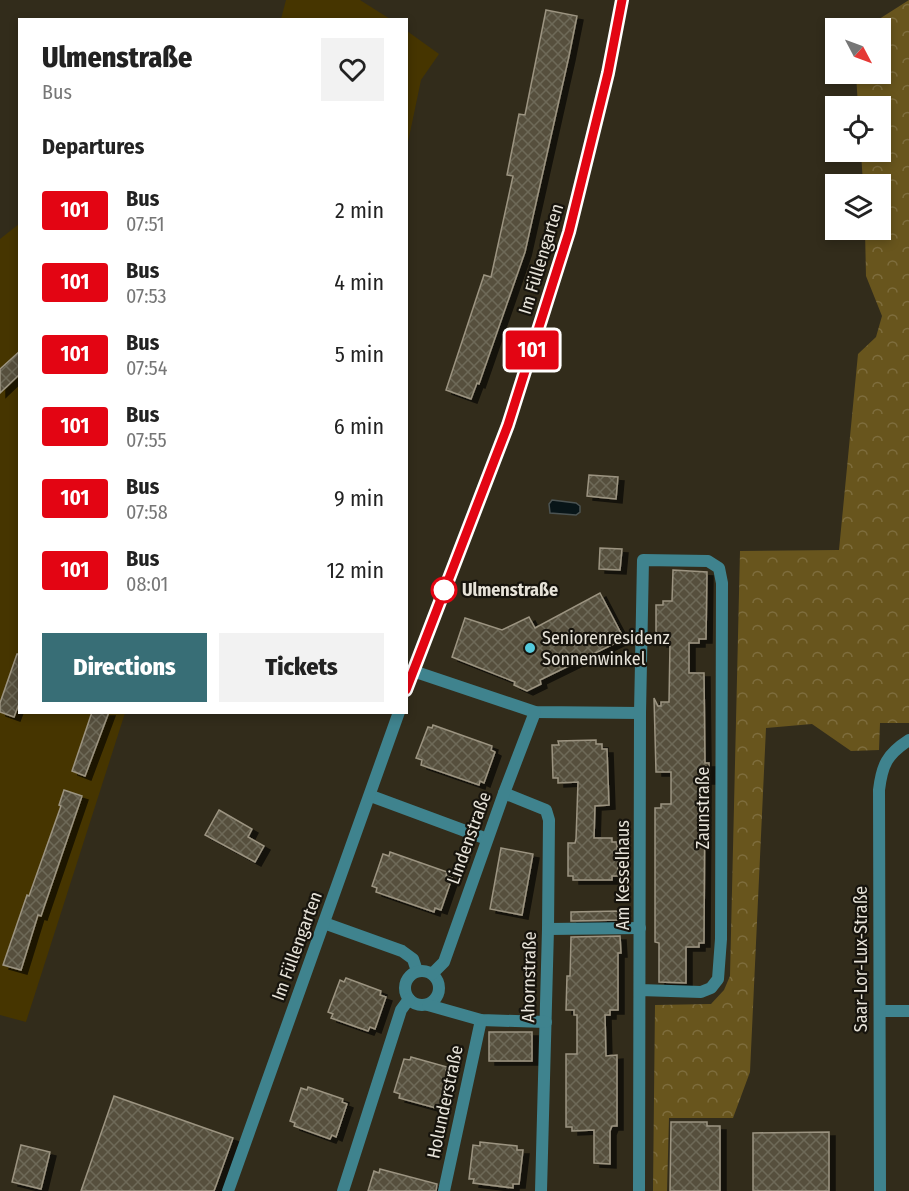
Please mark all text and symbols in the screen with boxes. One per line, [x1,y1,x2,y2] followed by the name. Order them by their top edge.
[825,18,891,84] north arrow
[825,18,891,240] map controls
[321,38,384,101] button: heart
[42,41,192,74] text: Ulmenstraße
[42,80,72,104] text: Bus
[825,96,891,162] button: locate
[42,133,144,160] text: Departures
[825,174,891,240] button: layers
[126,185,159,212] text: Bus
[61,197,89,223] text: 101
[335,197,384,224] text: 2 min
[514,201,568,317] street label: Im Füllengarten
[126,212,164,236] text: 07:51
[126,257,159,284] text: Bus
[61,269,89,295] text: 101
[334,269,384,296] text: 4 min
[126,284,167,308] text: 07:53
[126,329,159,356] text: Bus
[498,330,566,370] line badge: 101
[518,337,546,363] text: 101
[61,341,89,367] text: 101
[335,341,384,368] text: 5 min
[126,356,167,380] text: 07:54
[126,401,159,428] text: Bus
[61,413,89,439] text: 101
[334,413,384,440] text: 6 min
[126,428,167,452] text: 07:55
[126,473,159,500] text: Bus
[61,485,89,511] text: 101
[334,485,384,512] text: 9 min
[126,500,168,524] text: 07:58
[126,545,159,572] text: Bus
[61,557,89,583] text: 101
[326,557,384,584] text: 12 min
[126,572,168,596] text: 08:01
[431,577,457,603] marker: Ulmenstraße
[462,579,558,601] place label: Ulmenstraße
[542,627,670,670] place label: Seniorenresidenz Sonnenwinkel
[42,633,207,702] button: Directions
[219,633,384,702] button: Tickets
[523,641,537,655] marker: Seniorenresidenz Sonnenwinkel
[692,767,714,849] street label: Zaunstraße
[442,789,496,887] street label: Lindenstraße
[612,820,634,930] street label: Am Kesselhaus
[850,886,872,1032] street label: Saar-Lor-Lux-Straße
[267,888,327,1004] street label: Im Füllengarten
[517,931,541,1023] street label: Ahornstraße
[422,1043,468,1161] street label: Holunderstraße

